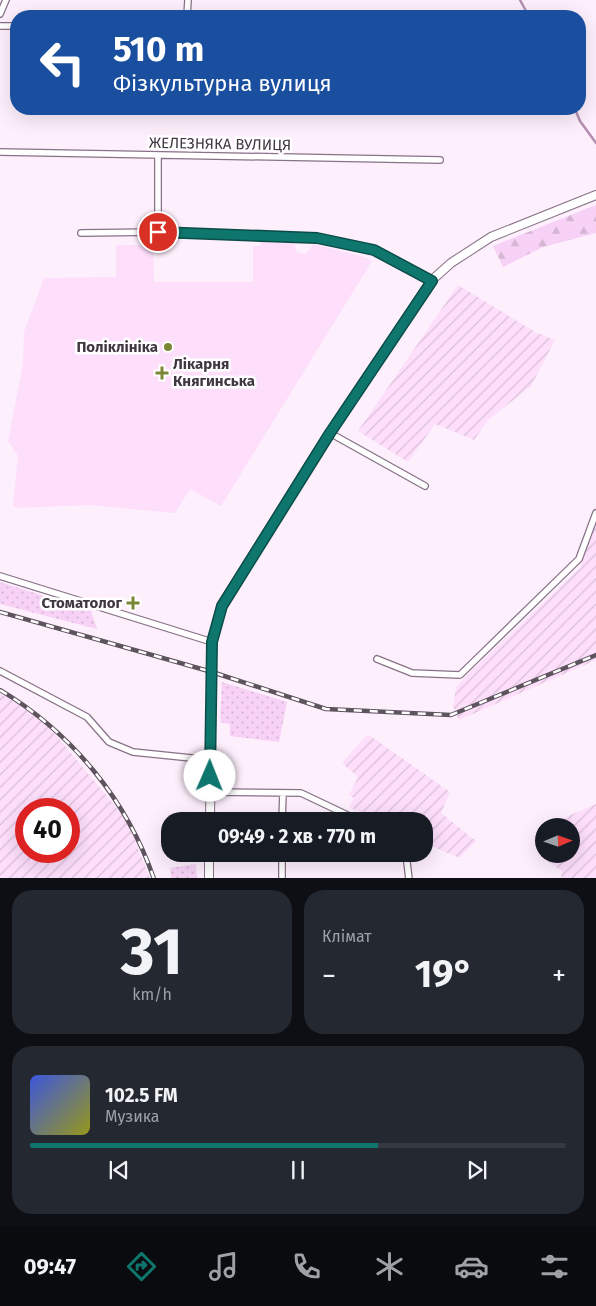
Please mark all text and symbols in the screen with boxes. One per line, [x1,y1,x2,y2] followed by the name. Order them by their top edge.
[113,28,204,70] text: 510 m
[30,30,95,95] icon: left
[113,70,332,97] text: Фізкультурна вулиця
[149,134,291,154] street label: ЖЕЛЕЗНЯКА ВУЛИЦЯ
[137,211,179,253] pin
[144,218,172,246] icon: arrive
[76,338,158,356] place label: Поліклініка
[162,341,174,353] marker: Поліклініка
[173,355,255,390] place label: Лікарня Княгинська
[155,366,169,380] marker: Лікарня Княгинська
[41,594,122,612] place label: Стоматолог
[126,596,140,610] marker: Стоматолог
[183,749,235,801] position arrow
[15,798,80,863] speed limit sign: 40
[535,818,580,862] north arrow
[535,818,580,863] map controls
[218,825,376,848] text: 09:49 · 2 хв · 770 m
[121,913,183,991] text: 31
[322,927,372,946] text: Клімат
[415,951,473,997] text: 19°
[322,959,336,992] text: −
[552,959,566,992] text: +
[132,985,172,1004] text: km/h
[105,1084,178,1107] text: 102.5 FM
[105,1107,160,1126] text: Музика
[105,1156,133,1184] icon: previous
[284,1156,312,1184] icon: pause
[463,1156,491,1184] icon: next
[124,1249,159,1284] icon: directions
[206,1249,241,1284] icon: music
[289,1249,324,1284] icon: phone
[372,1249,407,1284] icon: climate
[454,1249,489,1284] icon: car
[537,1249,572,1284] icon: filters
[24,1253,76,1280] text: 09:47

